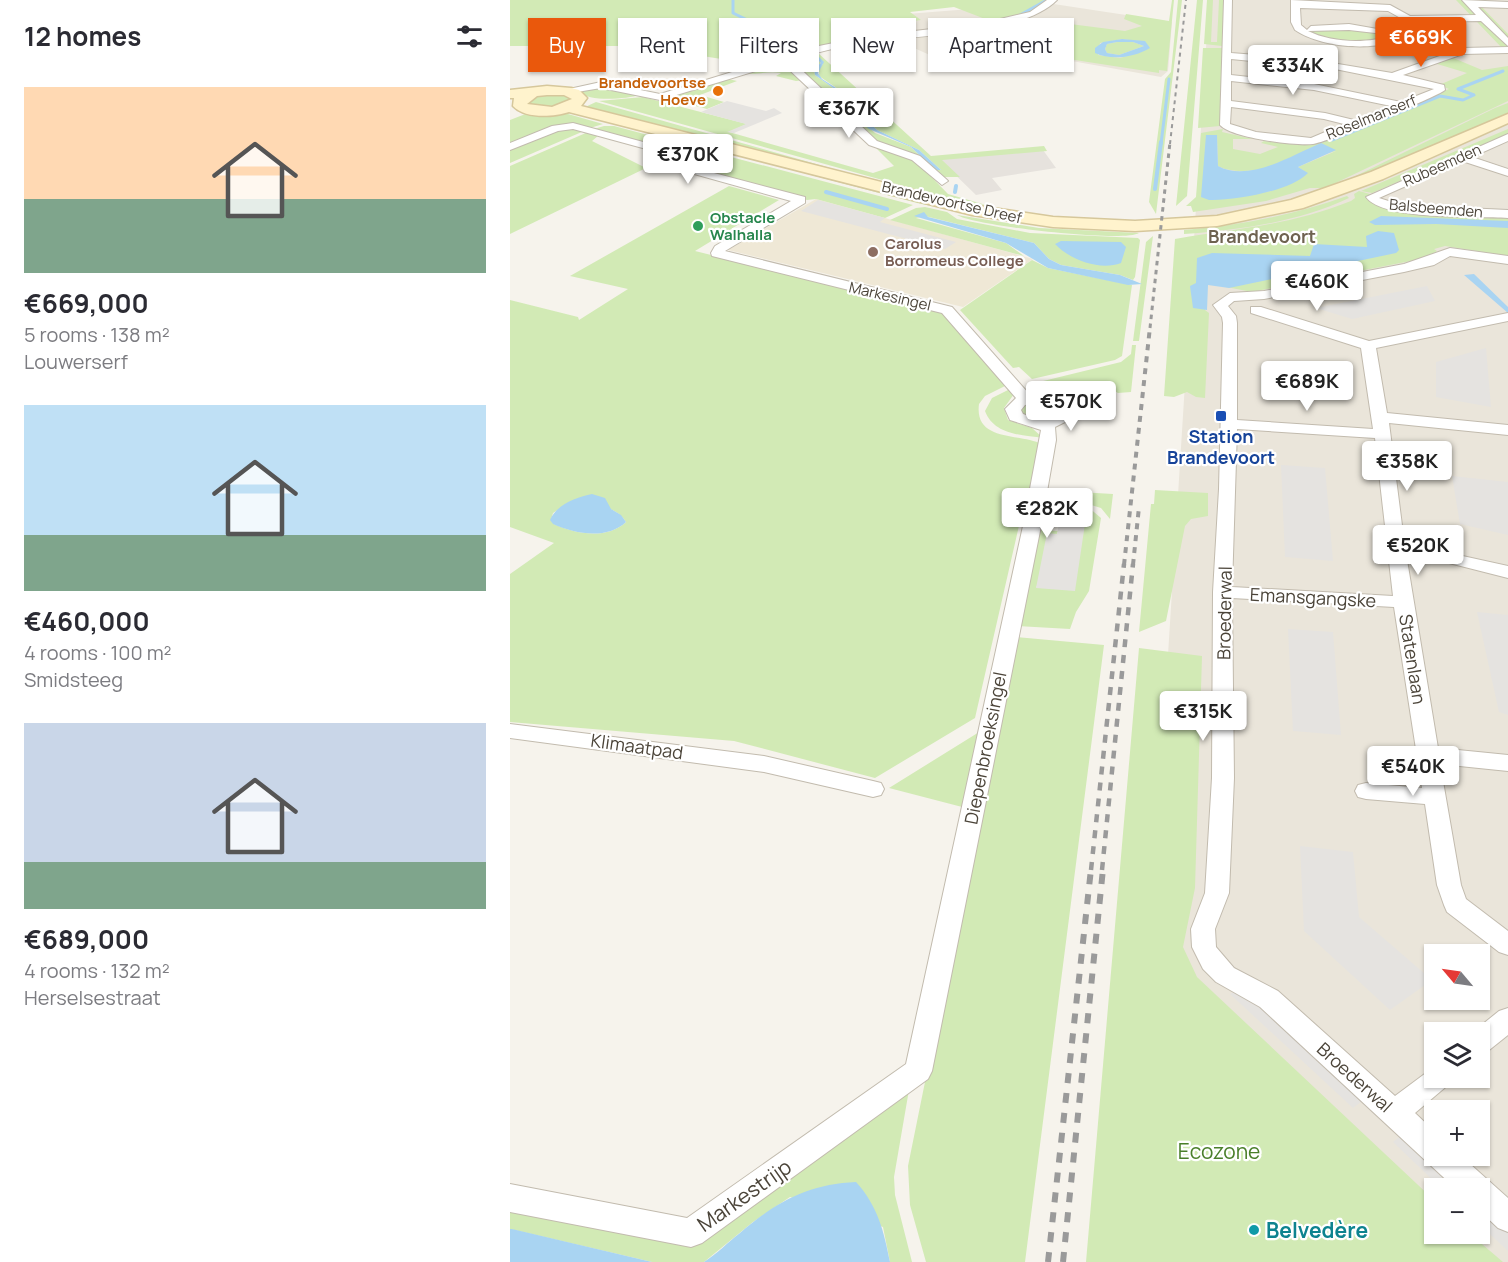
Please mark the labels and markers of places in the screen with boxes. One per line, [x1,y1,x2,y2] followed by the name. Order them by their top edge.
[1379,17,1463,68] pin: €669K
[1251,45,1335,96] pin: €334K
[599,72,706,110] place label: Brandevoortse Hoeve
[711,84,725,98] marker: Brandevoortse Hoeve
[807,88,891,139] pin: €367K
[646,134,730,185] pin: €370K
[710,207,775,245] place label: Obstacle Walhalla
[691,219,705,233] marker: Obstacle Walhalla
[885,233,1024,271] place label: Carolus Borromeus College
[866,245,880,259] marker: Carolus Borromeus College
[1275,261,1359,312] pin: €460K
[1265,361,1349,412] pin: €689K
[1029,381,1113,432] pin: €570K
[1214,409,1228,423] marker: Station Brandevoort
[1167,424,1275,469] place label: Station Brandevoort
[1365,441,1449,492] pin: €358K
[1005,488,1089,539] pin: €282K
[1376,525,1460,576] pin: €520K
[1161,691,1245,742] pin: €315K
[1371,746,1455,797] pin: €540K
[1266,1216,1368,1244] place label: Belvedère
[1247,1223,1261,1237] marker: Belvedère

